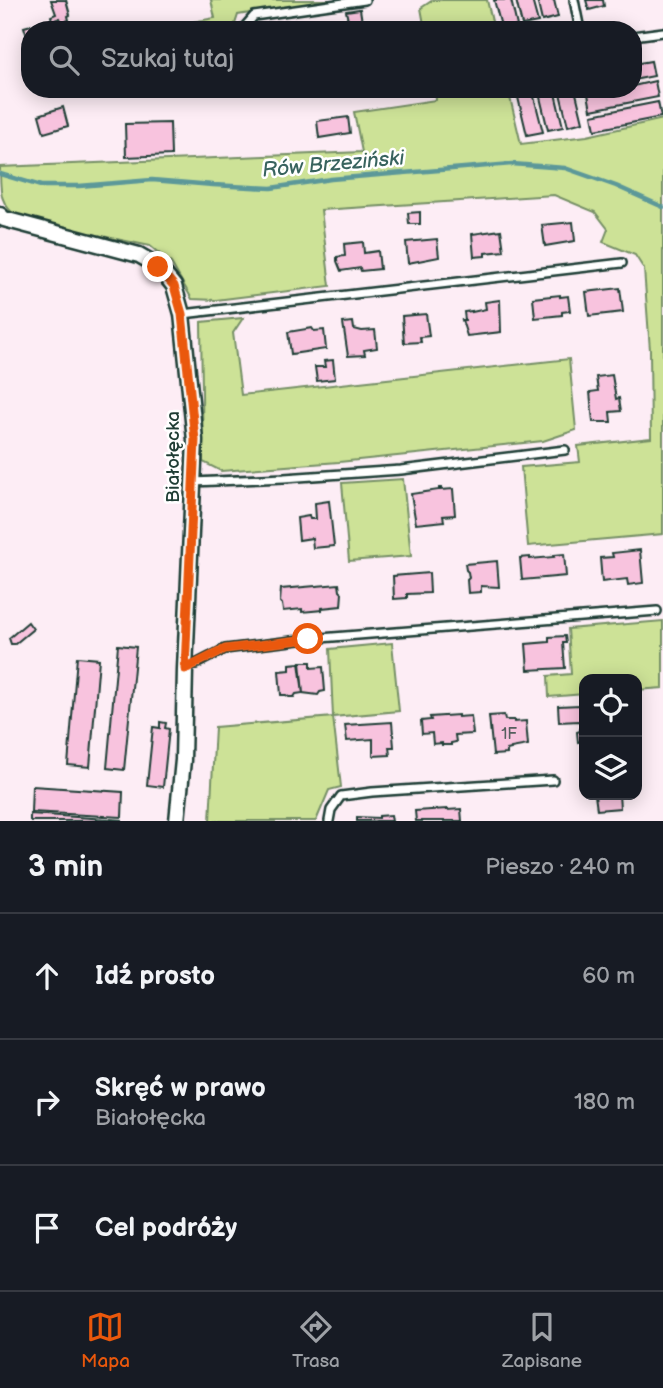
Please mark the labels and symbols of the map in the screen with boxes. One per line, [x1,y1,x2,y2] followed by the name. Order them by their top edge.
[261,145,406,183] water label: Rów Brzeziński
[142,251,173,282] route end
[162,411,185,503] street label: Białołęcka
[292,623,323,654] route start
[501,725,517,744] house number: 1F

